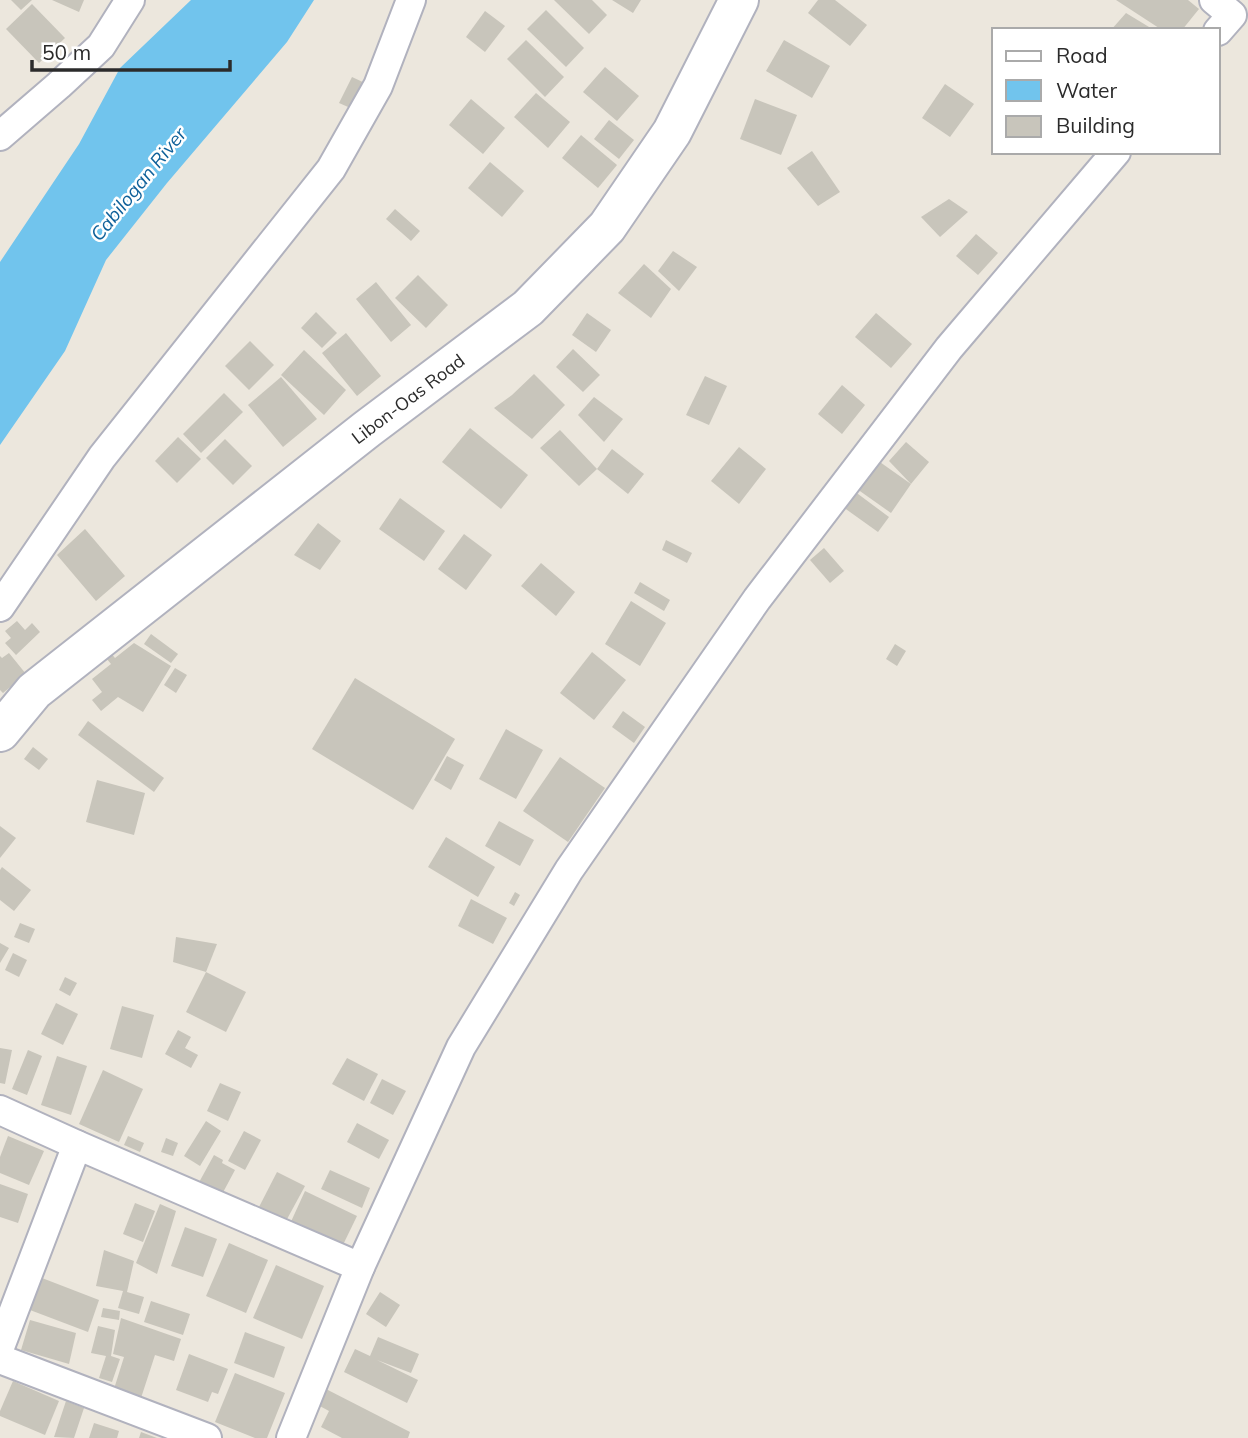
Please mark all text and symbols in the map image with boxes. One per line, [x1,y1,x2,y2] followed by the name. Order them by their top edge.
[32,28,229,72] scale bar
[992,28,1220,154] legend
[42,39,91,65] text: 50 m
[1056,42,1107,68] text: Road
[1056,77,1117,103] text: Water
[1056,112,1135,138] text: Building
[85,122,192,246] water label: Cabilogan River
[347,349,469,449] street label: Libon-Oas Road

